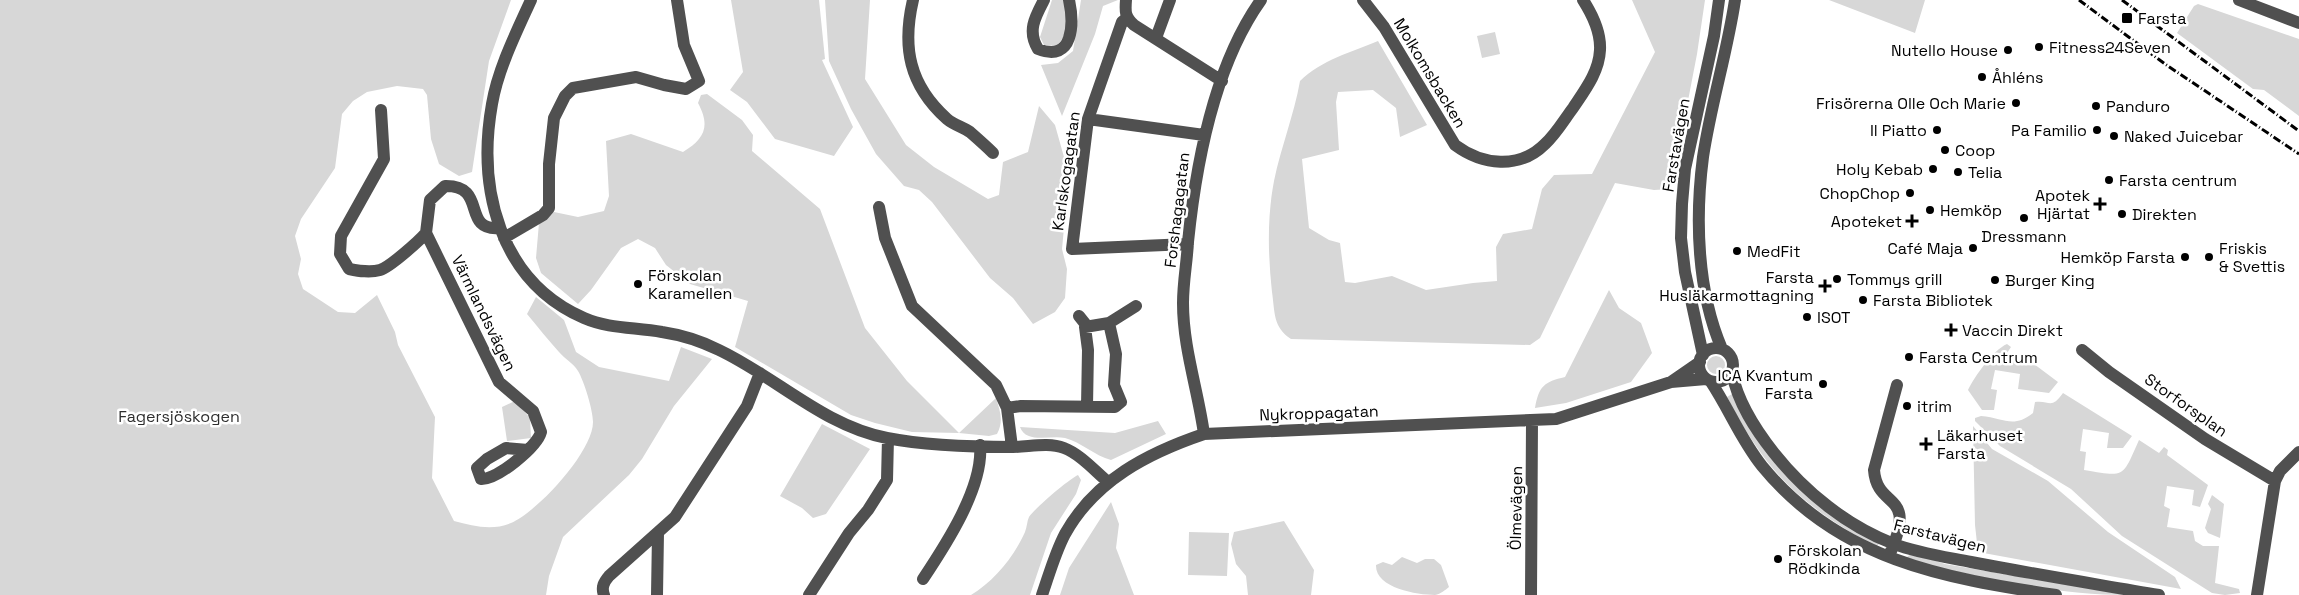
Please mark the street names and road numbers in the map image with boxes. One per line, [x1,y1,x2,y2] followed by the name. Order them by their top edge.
[1389,14,1471,132] street label: Molkomsbacken
[1657,96,1695,194] street label: Farstavägen
[1047,110,1085,232] street label: Karlskogagatan
[1160,151,1194,269] street label: Forshagagatan
[447,251,521,375] street label: Värmlandsvägen
[2140,369,2232,441] street label: Storforsplan
[1259,400,1379,426] street label: Nykroppagatan
[1505,466,1527,550] street label: Ölmevägen
[1891,514,1989,558] street label: Farstavägen

